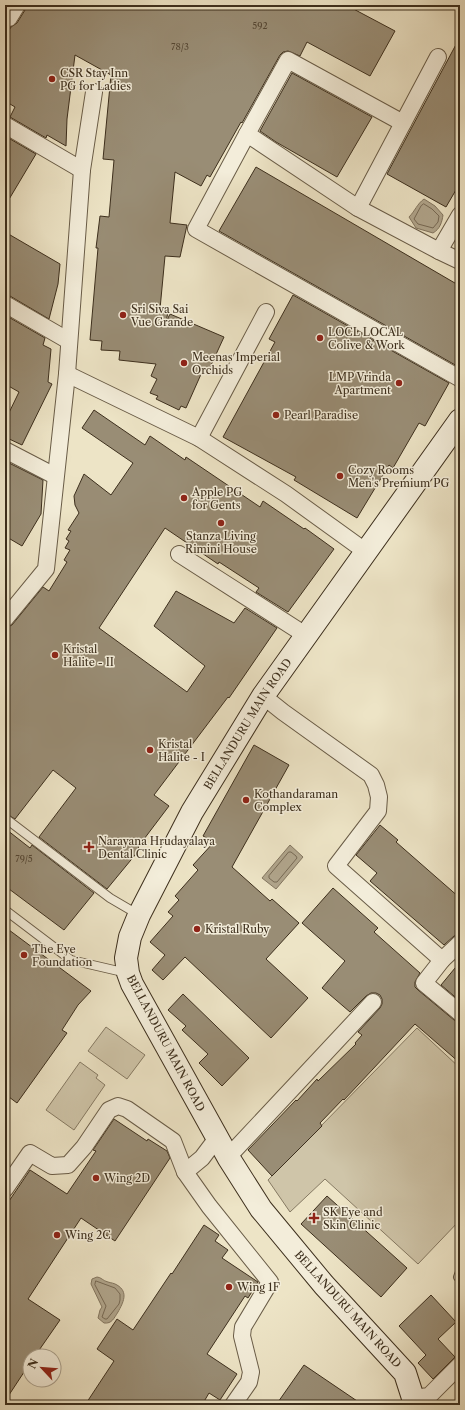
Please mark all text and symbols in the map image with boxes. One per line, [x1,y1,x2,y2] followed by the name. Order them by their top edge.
[252,20,268,31] house number: 592
[171,41,189,52] house number: 78/3
[60,66,131,93] place label: CSR Stay Inn PG for Ladies
[47,74,57,84] marker: CSR Stay Inn PG for Ladies
[130,302,193,329] place label: Sri Siva Sai Vue Grande
[118,310,128,320] marker: Sri Siva Sai Vue Grande
[328,325,405,352] place label: LOCL LOCAL Colive & Work
[315,333,325,343] marker: LOCL LOCAL Colive & Work
[192,350,281,377] place label: Meenas Imperial Orchids
[179,358,189,368] marker: Meenas Imperial Orchids
[329,370,391,397] place label: LMP Vrinda Apartment
[394,378,404,388] marker: LMP Vrinda Apartment
[284,408,358,422] place label: Pearl Paradise
[271,410,281,420] marker: Pearl Paradise
[348,463,449,490] place label: Cozy Rooms Men's Premium PG
[335,471,345,481] marker: Cozy Rooms Men's Premium PG
[191,485,242,512] place label: Apple PG for Gents
[179,493,189,503] marker: Apple PG for Gents
[216,518,226,528] marker: Stanza Living Rimini House
[185,529,257,556] place label: Stanza Living Rimini House
[63,642,114,669] place label: Kristal Halite - II
[50,650,60,660] marker: Kristal Halite - II
[201,656,295,792] street label: BELLANDURU MAIN ROAD
[158,737,205,764] place label: Kristal Halite - I
[145,745,155,755] marker: Kristal Halite - I
[254,787,338,814] place label: Kothandaraman Complex
[241,795,251,805] marker: Kothandaraman Complex
[98,834,215,861] place label: Narayana Hrudayalaya Dental Clinic
[83,841,95,853] marker: Narayana Hrudayalaya Dental Clinic
[15,853,33,864] house number: 79/5
[205,922,270,936] place label: Kristal Ruby
[192,924,202,934] marker: Kristal Ruby
[32,942,93,969] place label: The Eye Foundation
[19,950,29,960] marker: The Eye Foundation
[124,972,208,1114] street label: BELLANDURU MAIN ROAD
[103,1171,150,1185] place label: Wing 2D
[91,1173,101,1183] marker: Wing 2D
[323,1205,383,1232] place label: SK Eye and Skin Clinic
[308,1212,320,1224] marker: SK Eye and Skin Clinic
[64,1228,111,1242] place label: Wing 2C
[52,1230,62,1240] marker: Wing 2C
[292,1248,404,1370] street label: BELLANDURU MAIN ROAD
[236,1280,280,1294] place label: Wing 1F
[224,1282,234,1292] marker: Wing 1F
[22,1348,62,1388] north arrow
[25,1356,42,1371] text: N

